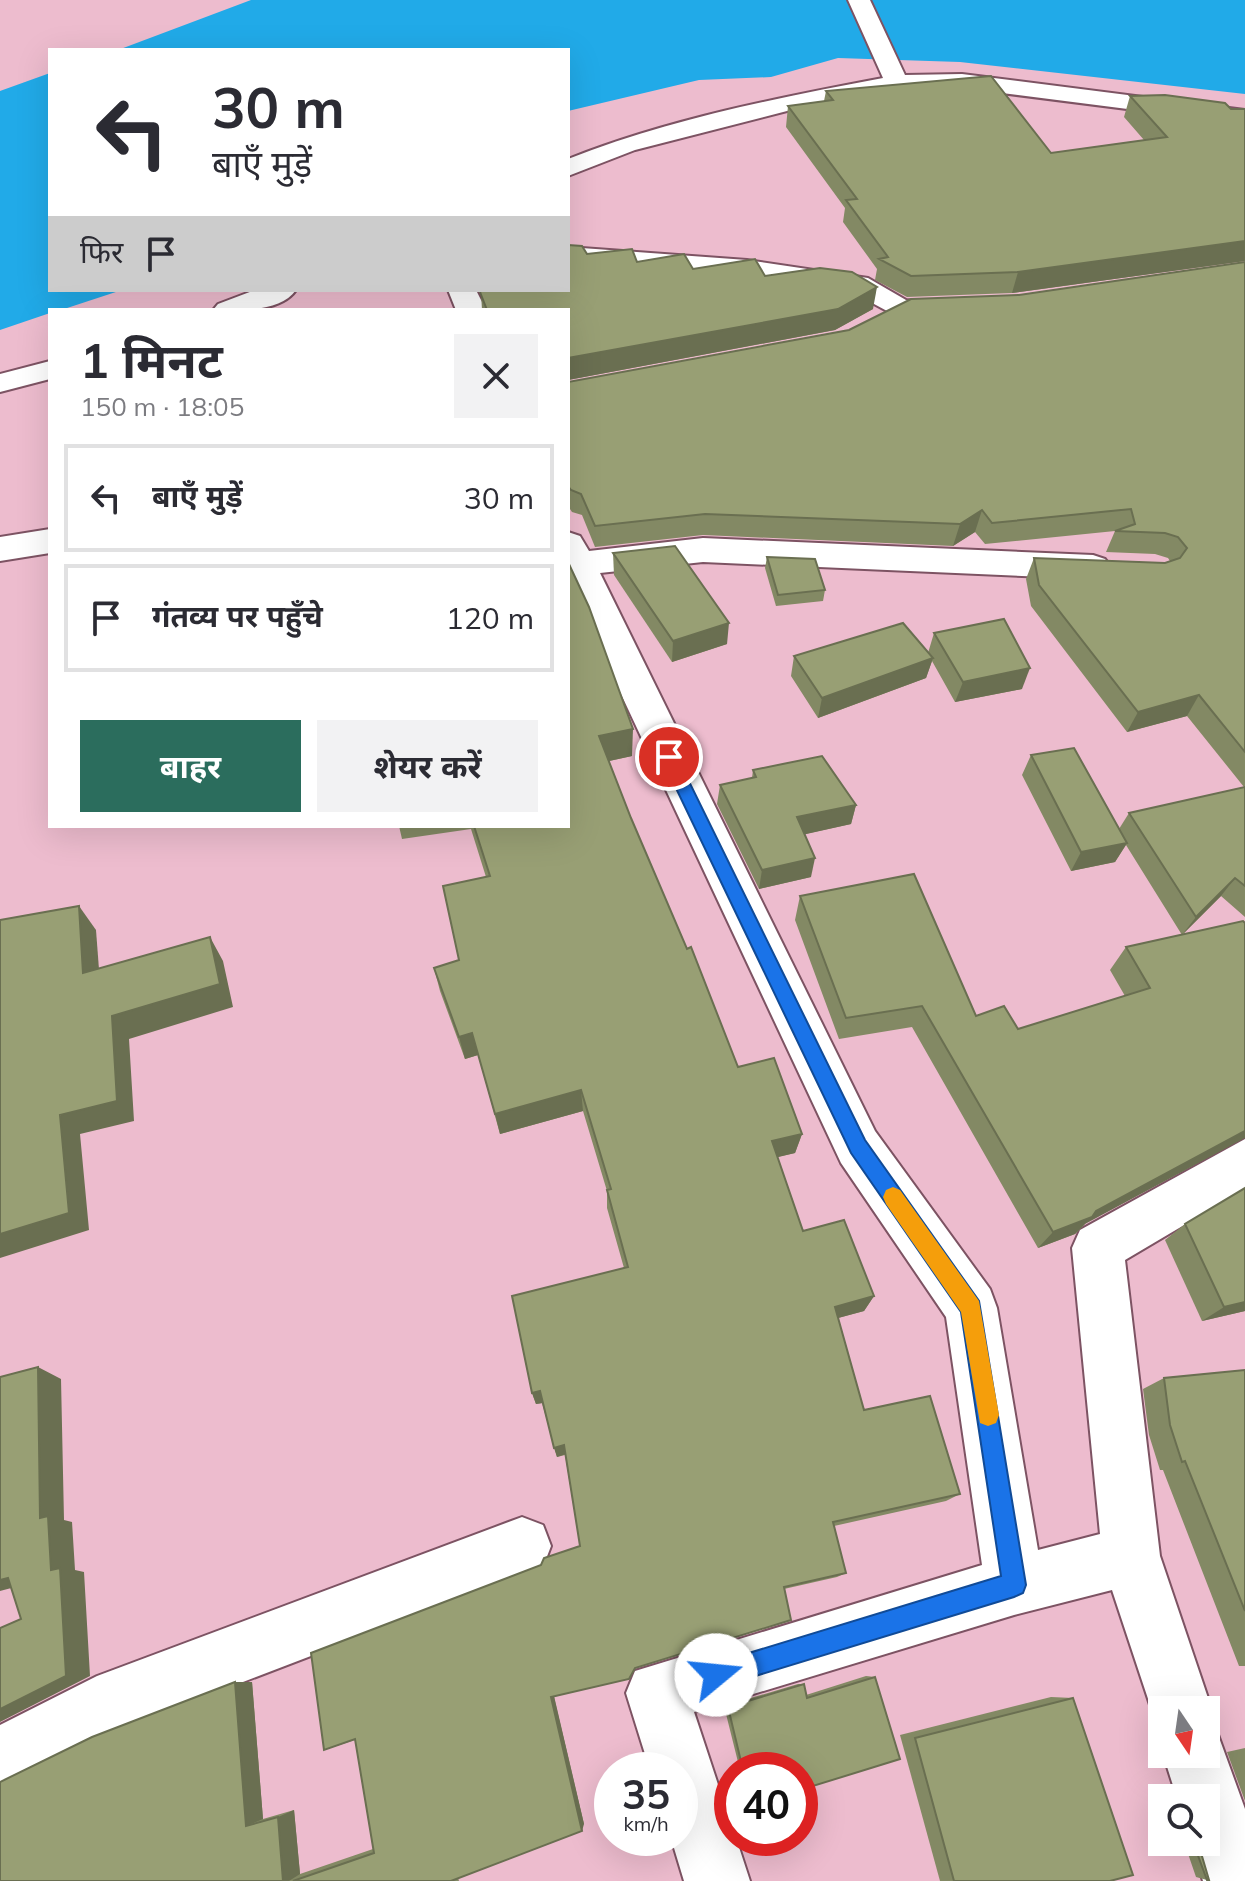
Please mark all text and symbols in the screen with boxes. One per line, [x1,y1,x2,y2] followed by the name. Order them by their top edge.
[212,72,345,142] text: 30 m
[80,80,184,184] icon: left
[212,141,312,186] text: बाएँ मुड़ें
[139,232,183,276] icon: arrive
[80,233,123,271] text: फिर
[80,330,223,390] text: 1 मिनट
[454,334,538,418] button: close
[80,390,244,423] text: 150 m · 18:05
[84,476,128,520] icon: left
[152,477,242,515] text: बाएँ मुड़ें
[464,479,534,517] text: 30 m
[84,596,128,640] icon: arrive
[152,597,323,635] text: गंतव्य पर पहुँचे
[446,599,534,637] text: 120 m
[80,720,301,812] button: बाहर
[317,720,538,812] button: शेयर करें
[635,723,703,791] pin
[647,735,691,779] icon: arrive
[674,1633,758,1717] position arrow
[1148,1696,1220,1768] north arrow
[1148,1696,1220,1856] map controls
[714,1752,818,1856] speed limit sign: 40
[622,1769,670,1819] text: 35
[1148,1784,1220,1856] button: search
[623,1811,669,1836] text: km/h

